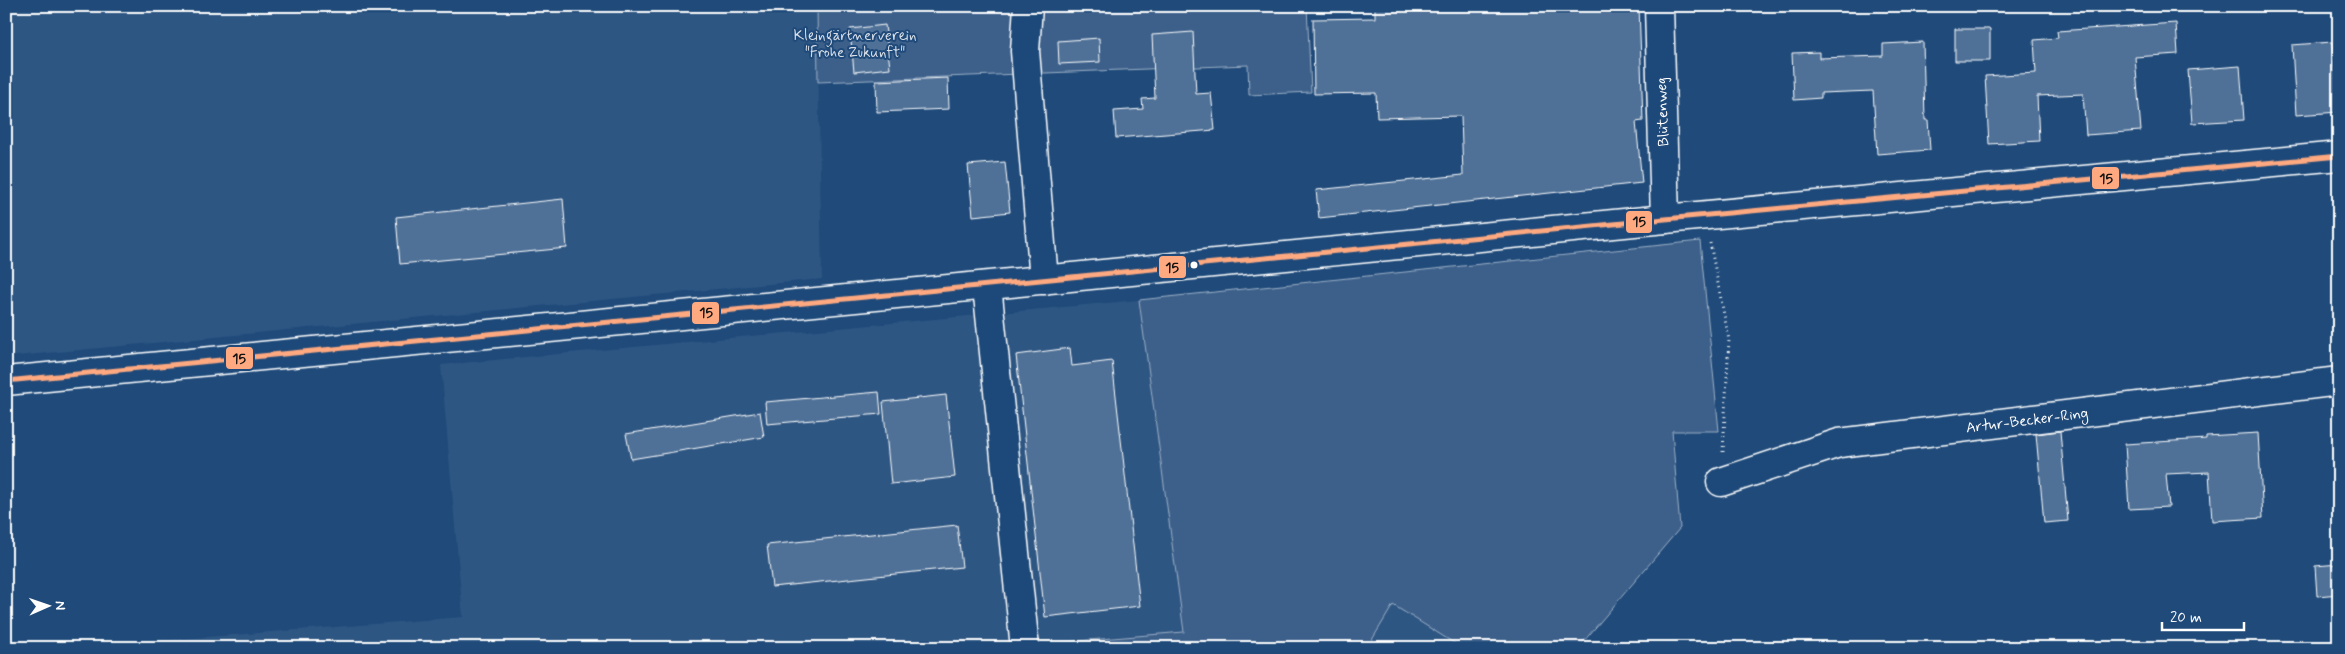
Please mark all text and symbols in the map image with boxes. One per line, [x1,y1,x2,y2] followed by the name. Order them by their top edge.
[794,26,916,63] park label: Kleingärtnerverein "Frohe Zukunft"
[1652,77,1674,147] street label: Blütenweg
[2091,166,2120,190] line badge: 15
[2099,170,2113,188] text: 15
[1625,210,1653,234] line badge: 15
[1632,213,1646,231] text: 15
[1158,255,1187,279] line badge: 15
[1165,259,1179,277] text: 15
[1189,260,1199,270] unlabelled marker
[691,301,720,325] line badge: 15
[699,304,713,322] text: 15
[225,346,254,370] line badge: 15
[232,350,246,368] text: 15
[1965,404,2090,439] street label: Artur-Becker-Ring
[22,582,72,632] north arrow
[2162,599,2245,631] scale bar
[51,601,69,611] text: N
[2170,608,2202,628] text: 20 m

